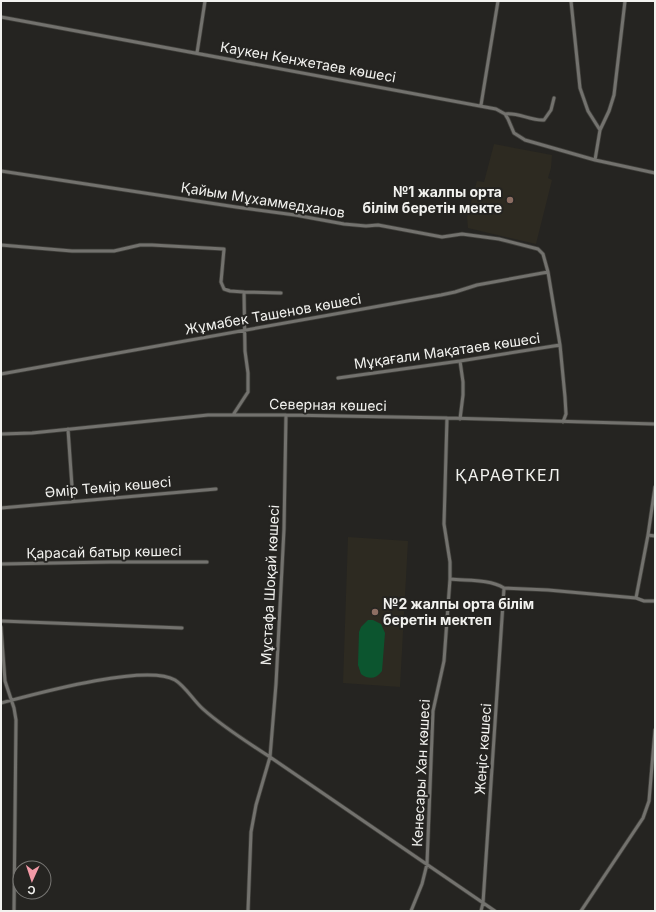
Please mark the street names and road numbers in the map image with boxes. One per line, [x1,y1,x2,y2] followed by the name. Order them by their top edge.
[219,38,397,85] street label: Каукен Кенжетаев көшесі
[180,178,346,221] street label: Қайым Мұхаммедханов
[183,290,362,337] street label: Жұмабек Ташенов көшесі
[353,329,541,372] street label: Мұқағали Мақатаев көшесі
[269,395,387,414] street label: Северная көшесі
[44,473,172,500] street label: Әмір Темір көшесі
[257,504,282,666] street label: Мұстафа Шоқай көшесі
[26,542,182,561] street label: Қарасай батыр көшесі
[408,699,433,847] street label: Кенесары Хан көшесі
[471,703,494,795] street label: Жеңіс көшесі

